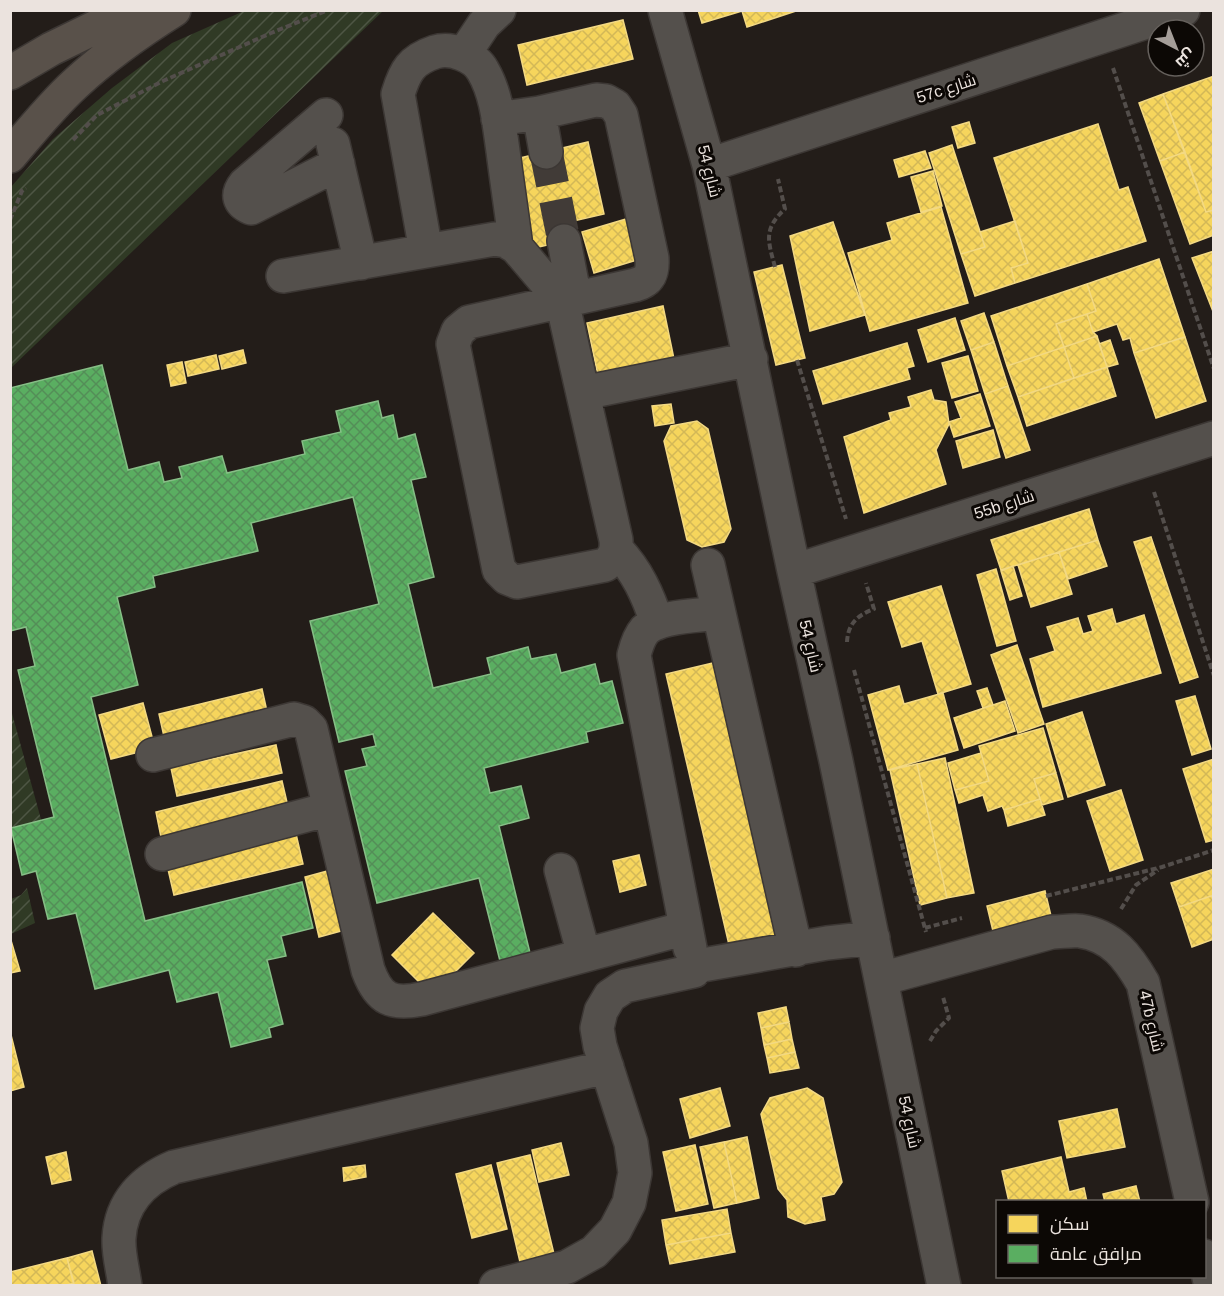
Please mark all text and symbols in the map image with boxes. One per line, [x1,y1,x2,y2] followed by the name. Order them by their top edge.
[1146,18,1206,78] north arrow
[1172,45,1199,72] text: ش
[914,71,979,109] street label: 57c شارع
[692,143,724,200] street label: شارع 54
[972,487,1037,525] street label: 55b شارع
[793,618,825,675] street label: شارع 54
[1133,989,1167,1054] street label: 47b شارع
[893,1094,923,1151] street label: شارع 54
[996,1200,1206,1278] legend
[1050,1214,1089,1235] text: سكن
[1050,1244,1142,1266] text: مرافق عامة

